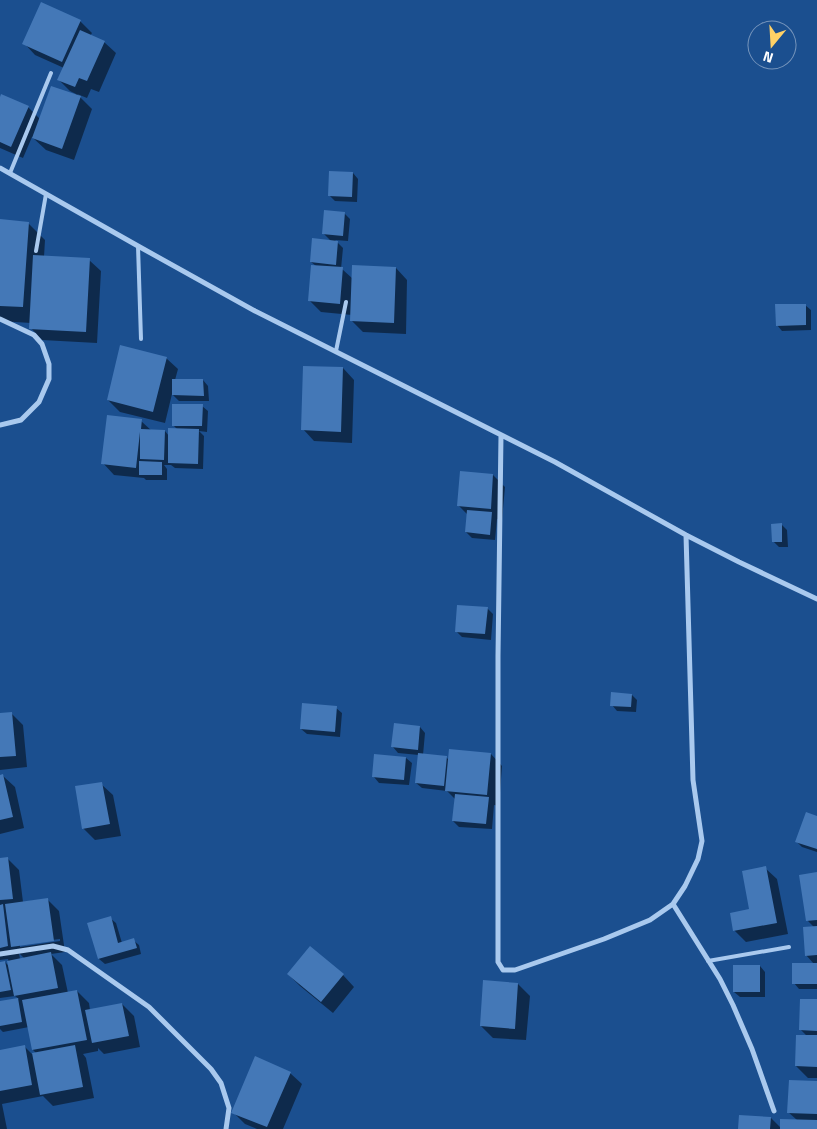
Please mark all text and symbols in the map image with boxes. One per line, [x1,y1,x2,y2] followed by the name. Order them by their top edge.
[747,20,797,70] north arrow
[760,46,776,69] text: N

